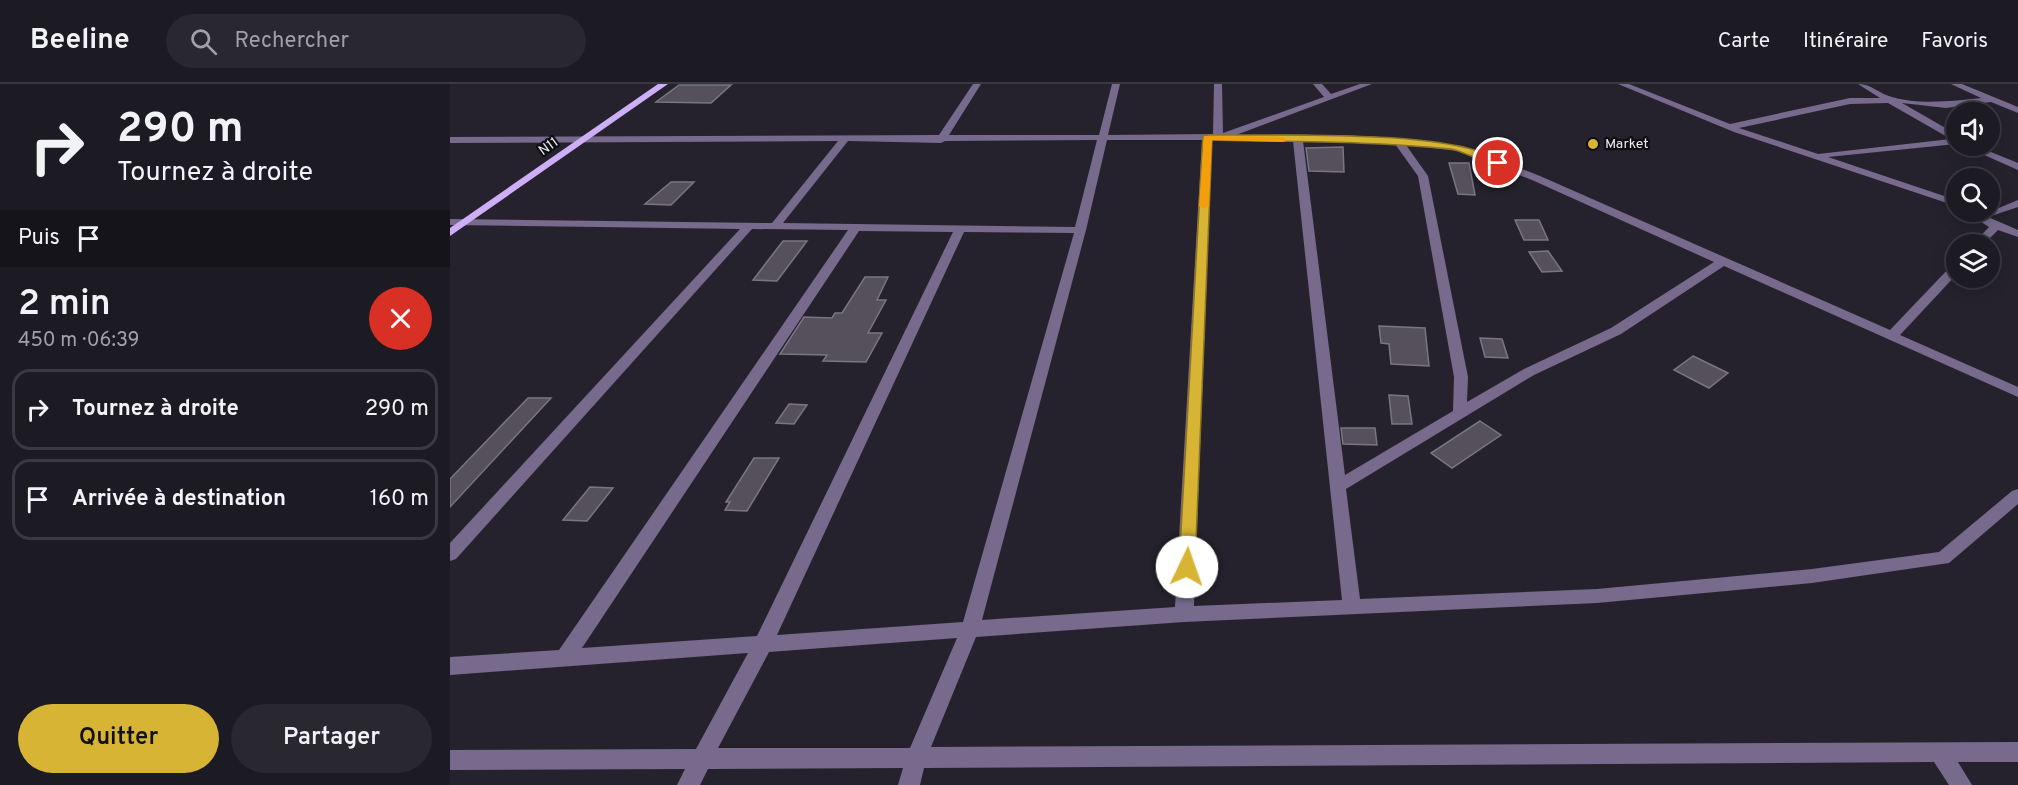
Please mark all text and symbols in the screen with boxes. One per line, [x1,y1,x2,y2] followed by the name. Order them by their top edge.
[166,14,586,68] search box
[30,23,130,59] text: Beeline
[187,25,220,58] icon: search
[235,28,349,55] text: Rechercher
[1718,28,1770,55] text: Carte
[1803,28,1888,55] text: Itinéraire
[1921,28,1988,55] text: Favoris
[1946,102,2000,288] map controls
[1946,102,2000,156] button: sound
[117,104,244,157] text: 290 m
[18,108,96,186] icon: right
[536,134,562,160] street label: N11
[1605,136,1648,153] place label: Market
[1472,137,1523,188] pin
[1586,137,1600,151] marker: Market
[1481,146,1514,179] icon: arrive
[117,156,313,190] text: Tournez à droite
[1946,168,2000,222] button: search
[72,222,105,255] icon: arrive
[18,225,60,252] text: Puis
[1946,234,2000,288] button: layers
[18,282,111,328] text: 2 min
[369,287,432,350] button: close
[18,328,140,354] text: 450 m · 06:39
[21,393,54,426] icon: right
[72,396,239,423] text: Tournez à droite
[365,396,429,423] text: 290 m
[21,483,54,516] icon: arrive
[72,486,286,513] text: Arrivée à destination
[370,486,429,513] text: 160 m
[1155,535,1219,599] position arrow
[18,704,219,773] button: Quitter
[231,704,432,773] button: Partager

